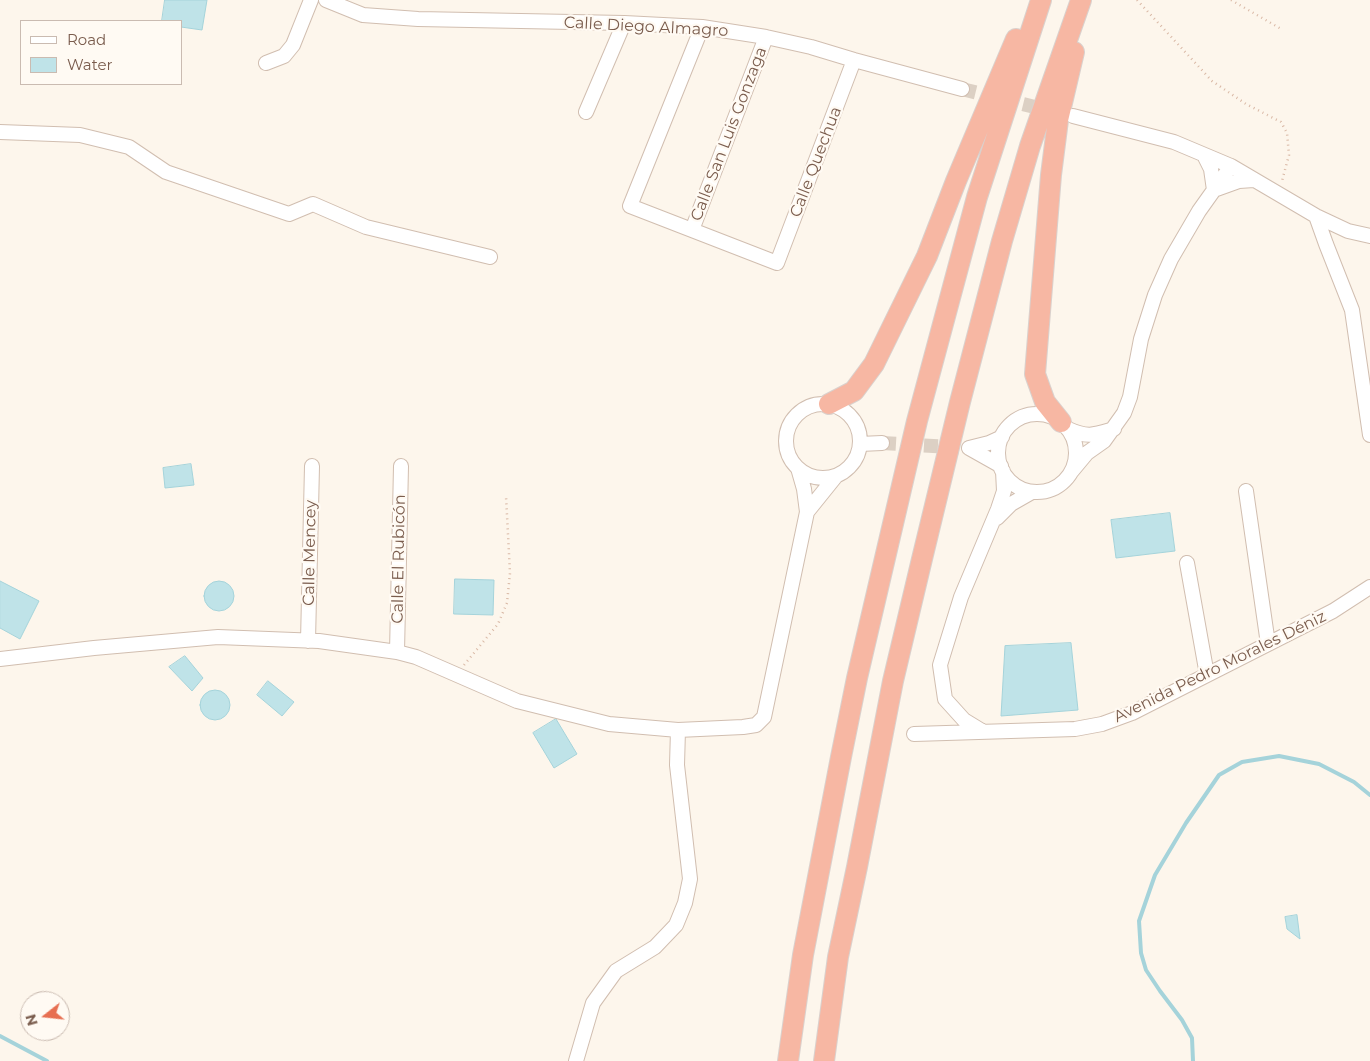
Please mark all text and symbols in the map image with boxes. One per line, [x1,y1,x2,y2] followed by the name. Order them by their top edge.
[563,13,729,41] street label: Calle Diego Almagro
[20,20,182,85] legend
[67,30,106,49] text: Road
[687,44,771,224] street label: Calle San Luis Gonzaga
[67,55,113,74] text: Water
[786,104,846,220] street label: Calle Quechua
[388,494,410,624] street label: Calle El Rubicón
[299,500,321,606] street label: Calle Mencey
[1111,607,1329,727] street label: Avenida Pedro Morales Déniz
[20,991,70,1041] north arrow
[21,1012,42,1028] text: N

